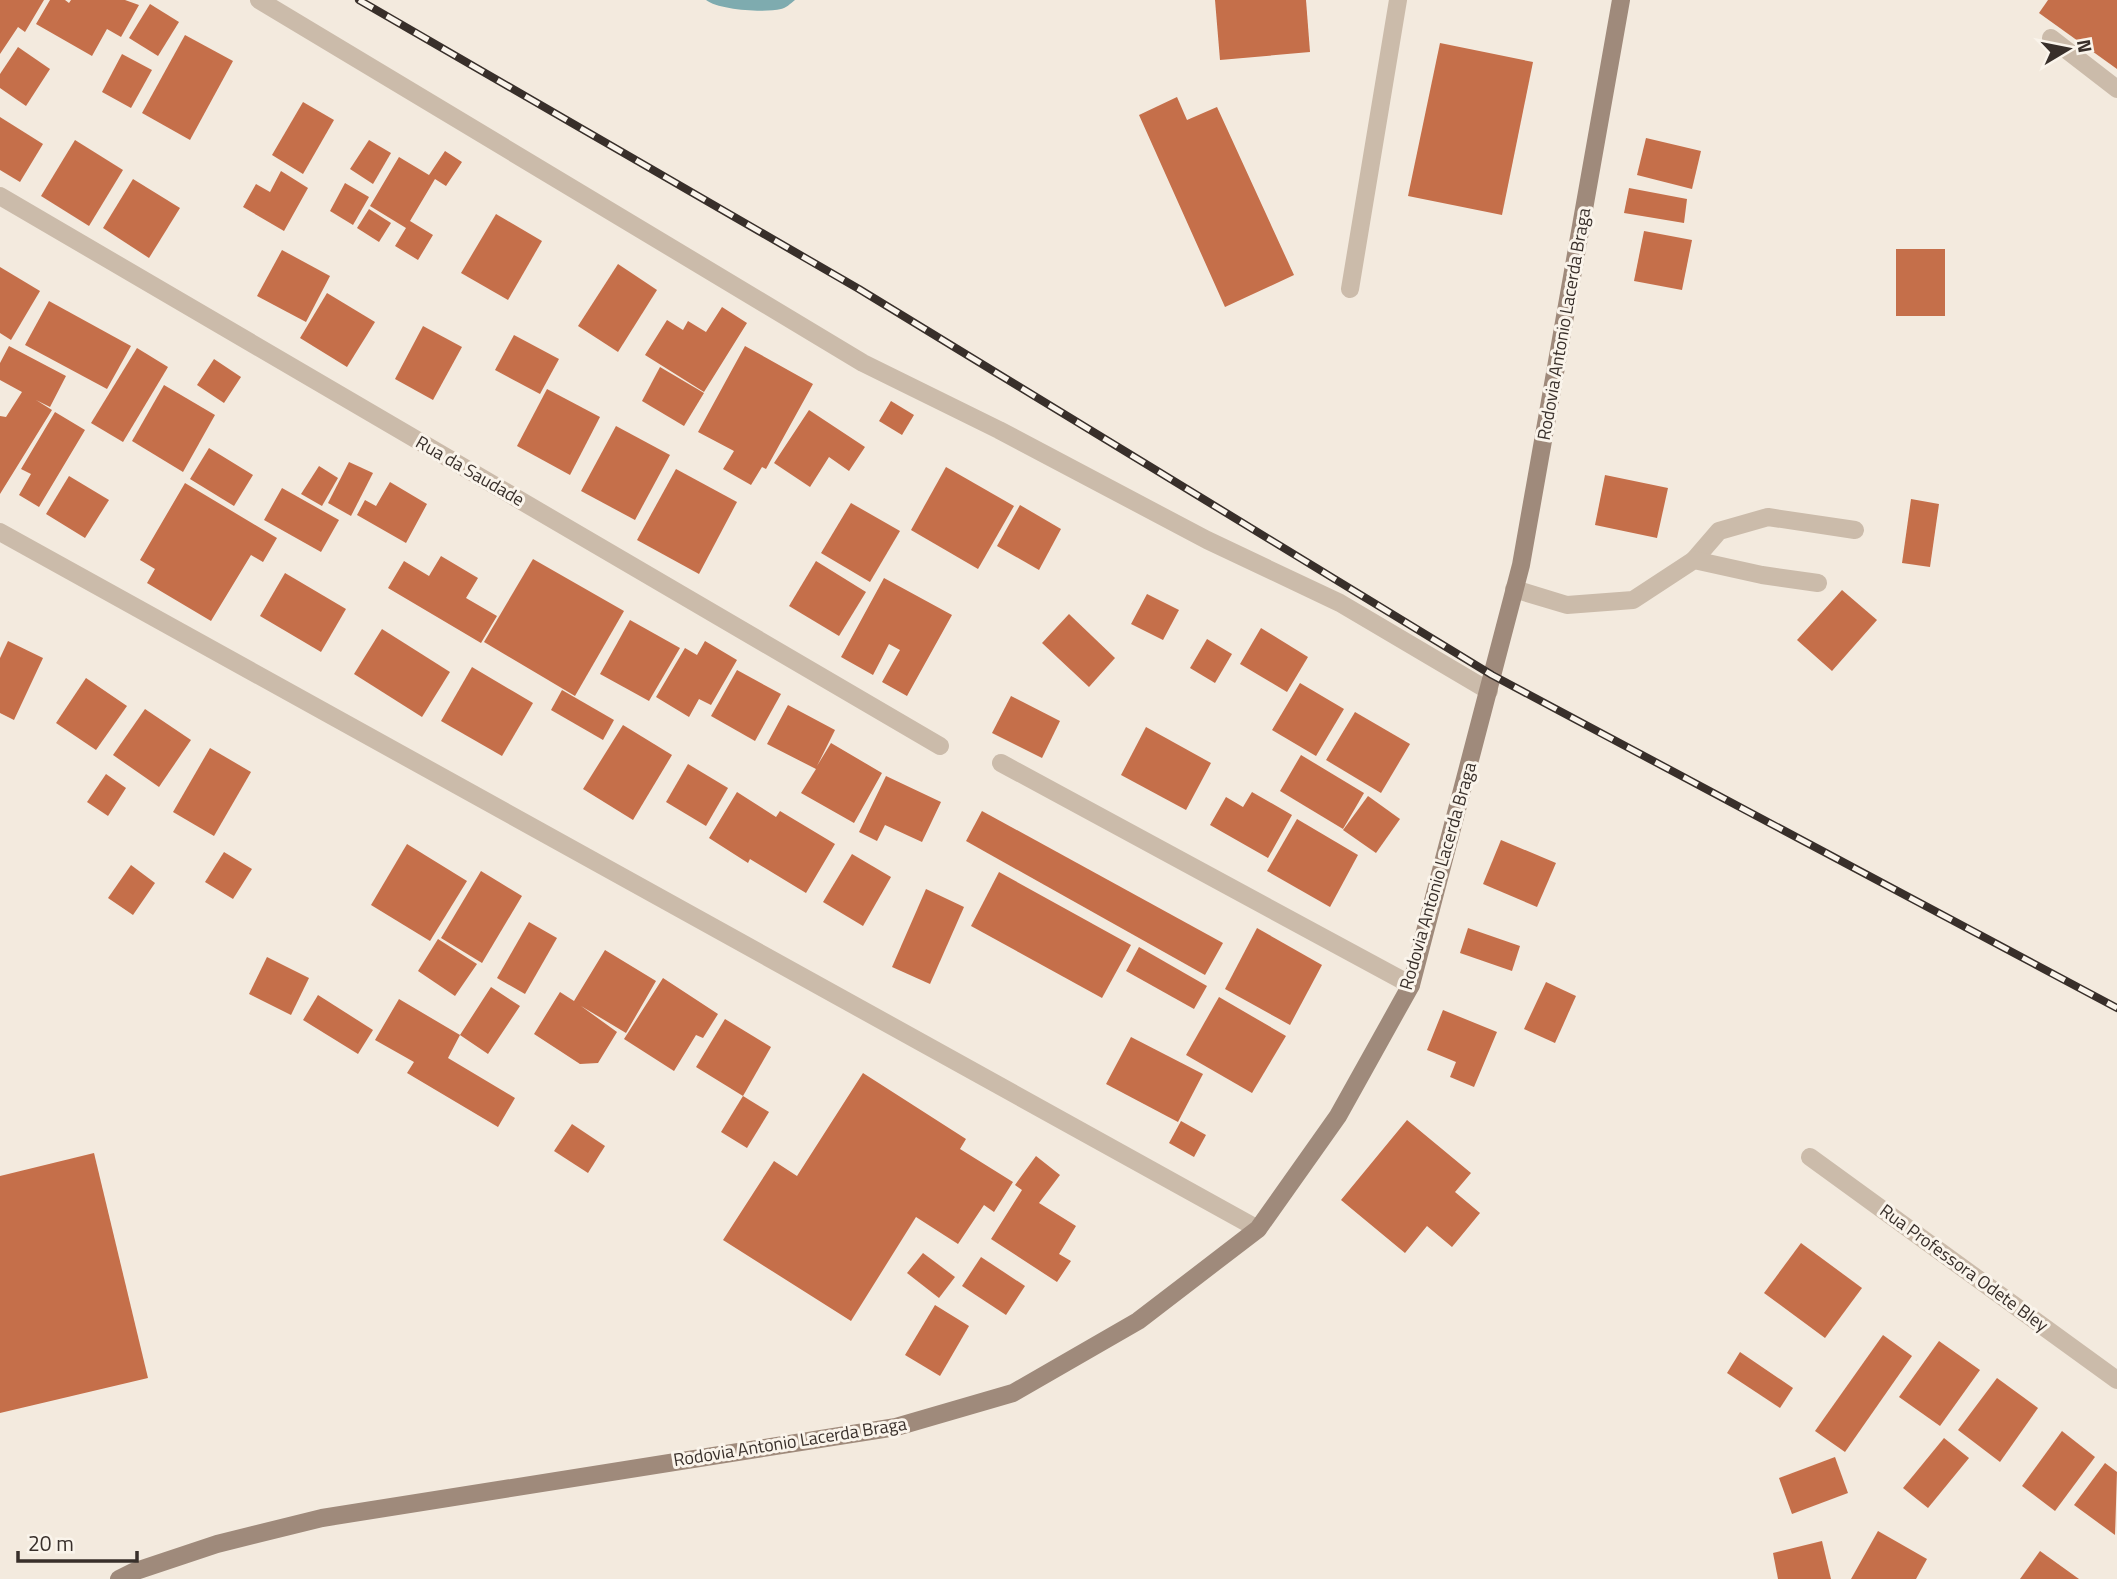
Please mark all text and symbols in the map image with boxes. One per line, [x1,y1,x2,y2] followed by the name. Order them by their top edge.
[2033,14,2103,84] north arrow
[2070,37,2101,55] text: N
[1530,206,1597,442] street label: Rodovia Antonio Lacerda Braga
[411,428,530,513] street label: Rua da Saudade
[1392,759,1483,993] street label: Rodovia Antonio Lacerda Braga
[1874,1197,2055,1338] street label: Rua Professora Odete Bley
[671,1410,908,1473] street label: Rodovia Antonio Lacerda Braga
[18,1520,136,1564] scale bar
[28,1527,74,1559] text: 20 m

